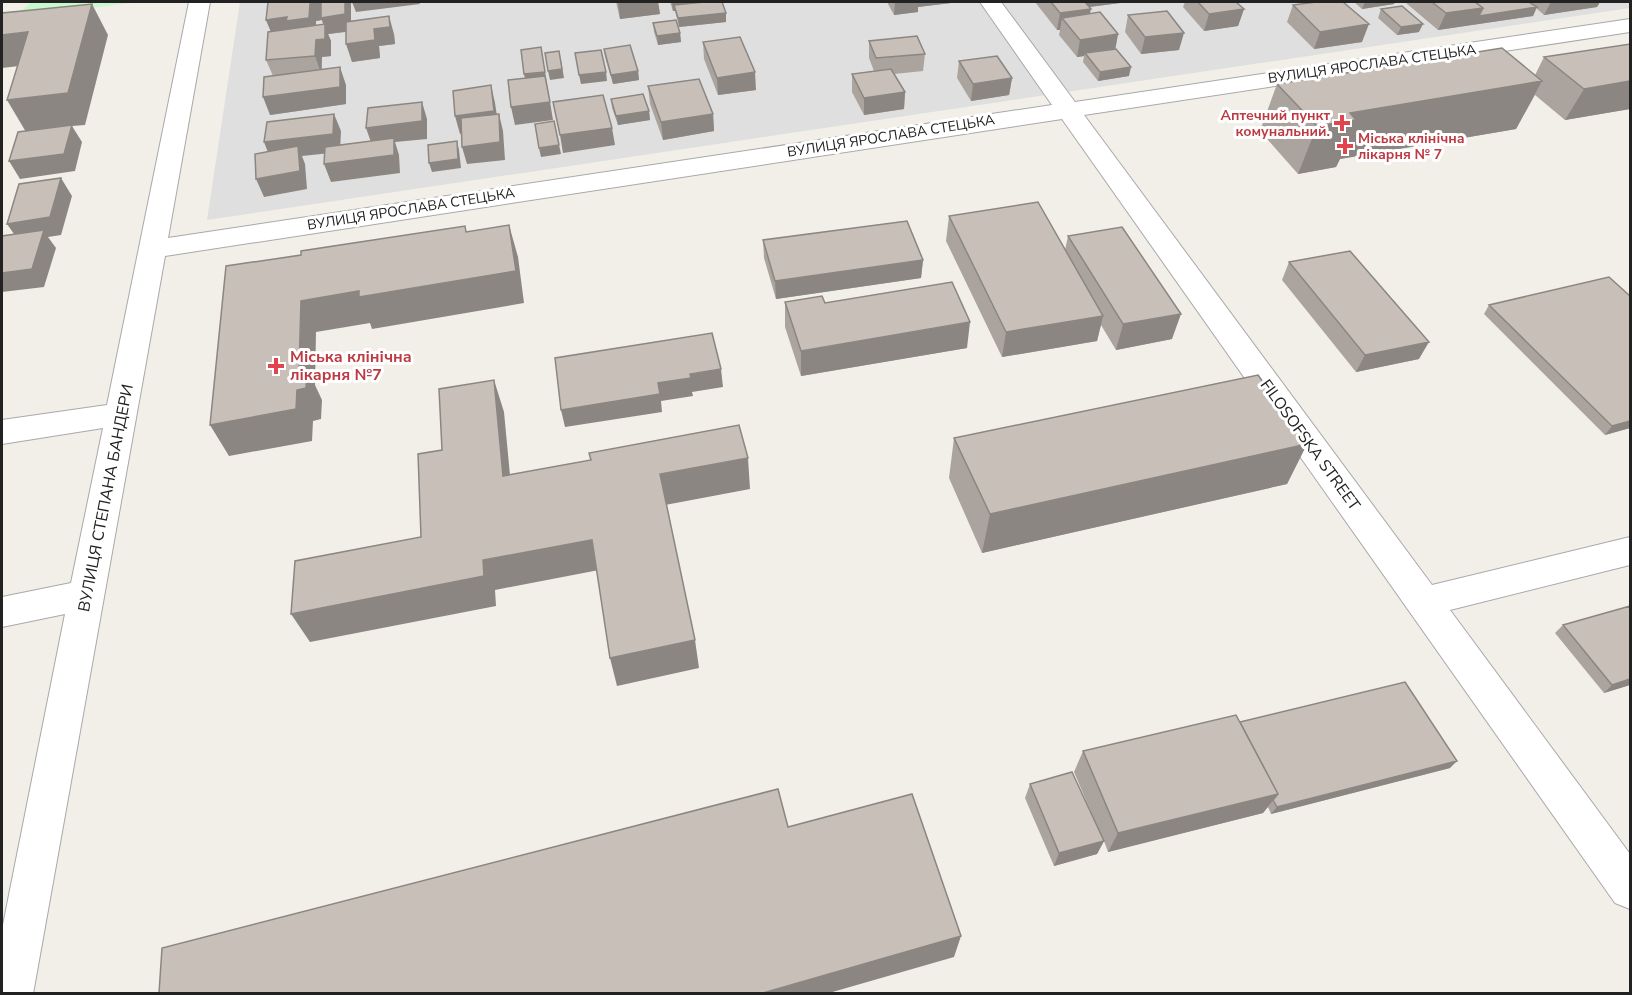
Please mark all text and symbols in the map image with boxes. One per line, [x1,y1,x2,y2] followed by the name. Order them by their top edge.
[1267,40,1477,88] street label: ВУЛИЦЯ ЯРОСЛАВА СТЕЦЬКА
[1221,106,1330,141] place label: Аптечний пункт комунальний.
[786,110,996,162] street label: ВУЛИЦЯ ЯРОСЛАВА СТЕЦЬКА
[1335,116,1349,130] marker: Аптечний пункт комунальний.
[1358,129,1465,164] place label: Міська клінічна лікарня № 7
[1336,137,1354,155] marker: Міська клінічна лікарня № 7
[306,183,516,235] street label: ВУЛИЦЯ ЯРОСЛАВА СТЕЦЬКА
[290,346,412,386] place label: Міська клінічна лікарня №7
[267,357,285,375] marker: Міська клінічна лікарня №7
[1255,375,1365,515] street label: FILOSOFSKA STREET
[73,382,139,614] street label: ВУЛИЦЯ СТЕПАНА БАНДЕРИ

